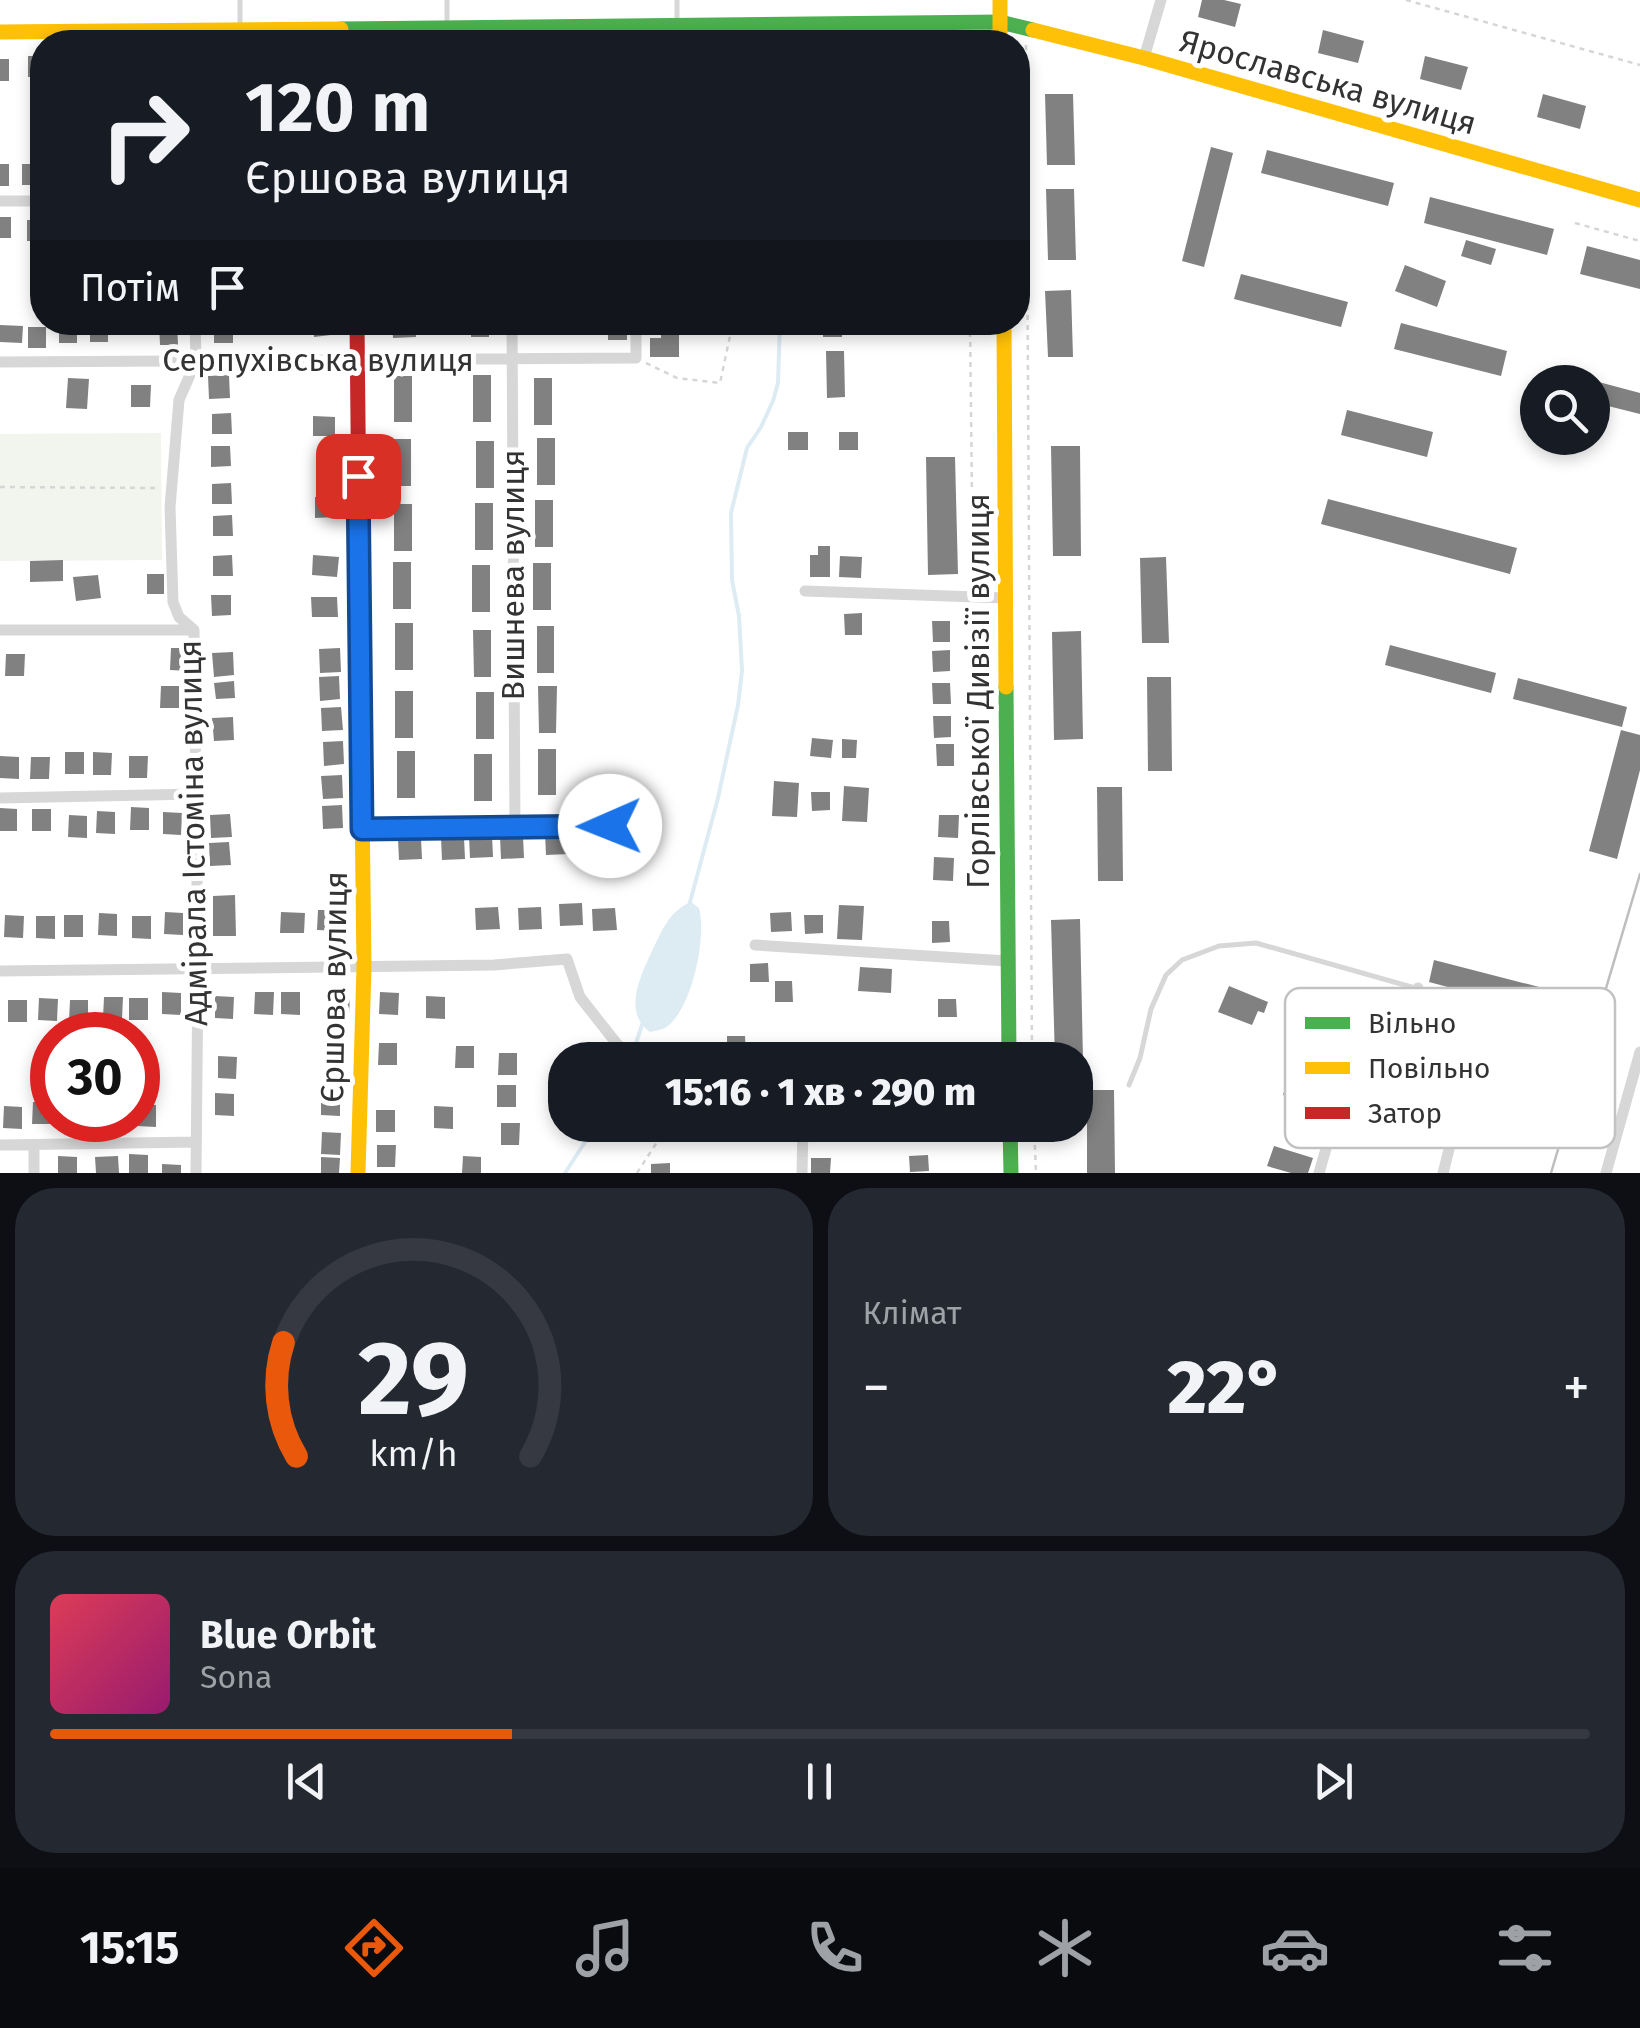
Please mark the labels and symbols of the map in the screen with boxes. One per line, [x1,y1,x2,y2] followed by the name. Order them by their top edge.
[1175,21,1481,143] street label: Ярославська вулиця
[162,341,474,379] street label: Серпухівська вулиця
[316,434,401,519] pin
[494,449,532,701] street label: Вишнева вулиця
[959,493,997,889] street label: Горлівської Дивізії вулиця
[171,639,215,1027] street label: Адмірала Істоміна вулиця
[558,774,662,878] position arrow
[313,871,355,1103] street label: Єршова вулиця
[1285,988,1615,1148] legend
[1368,1007,1456,1040] text: Вільно
[30,1012,160,1142] speed limit sign: 30
[1368,1052,1490,1085] text: Повільно
[1368,1097,1442,1130] text: Затор

